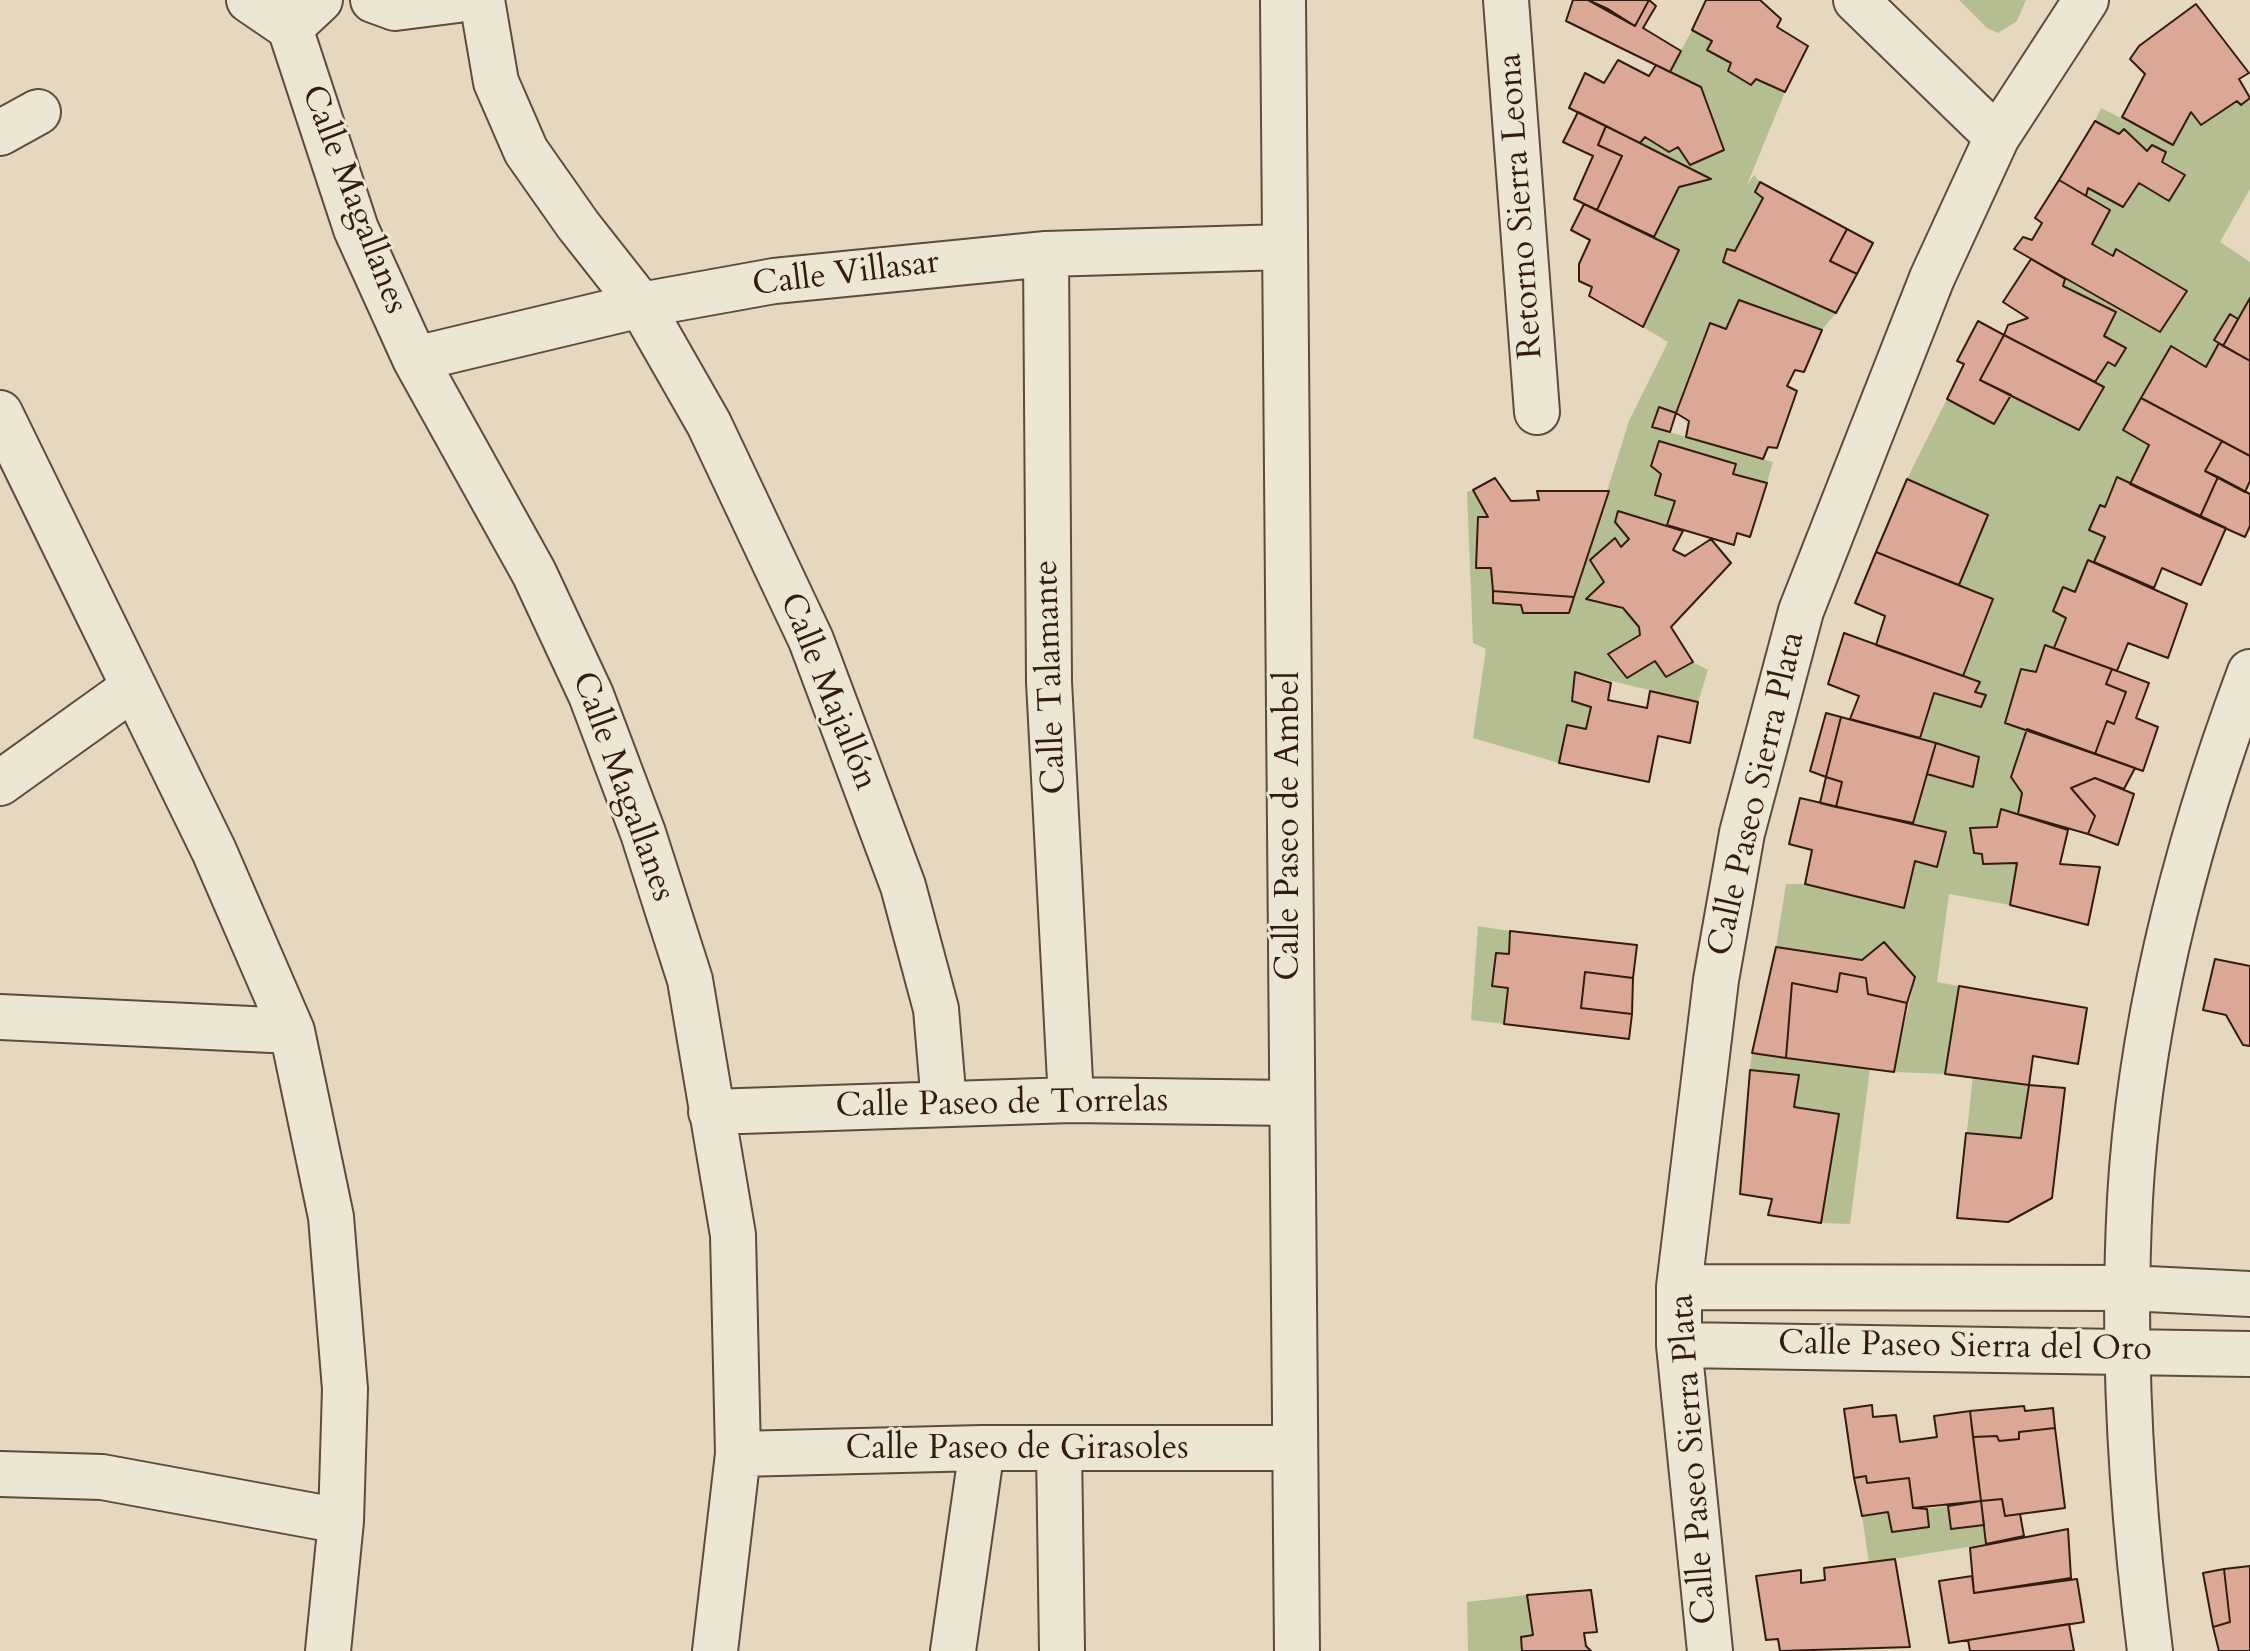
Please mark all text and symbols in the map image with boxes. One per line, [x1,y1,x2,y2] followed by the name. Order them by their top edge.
[1491,52,1553,360] street label: Retorno Sierra Leona
[291,80,415,320] street label: Calle Magallanes
[750,243,942,307] street label: Calle Villasar
[1028,559,1076,795] street label: Calle Talamante
[769,588,885,796] street label: Calle Majallón
[1701,628,1815,960] street label: Calle Paseo Sierra Plata
[562,667,682,907] street label: Calle Magallanes
[1270,671,1310,981] street label: Calle Paseo de Ambel
[835,1082,1169,1128] street label: Calle Paseo de Torrelas
[1663,1292,1727,1626] street label: Calle Paseo Sierra Plata
[1778,1324,2152,1372] street label: Calle Paseo Sierra del Oro
[845,1430,1189,1470] street label: Calle Paseo de Girasoles

